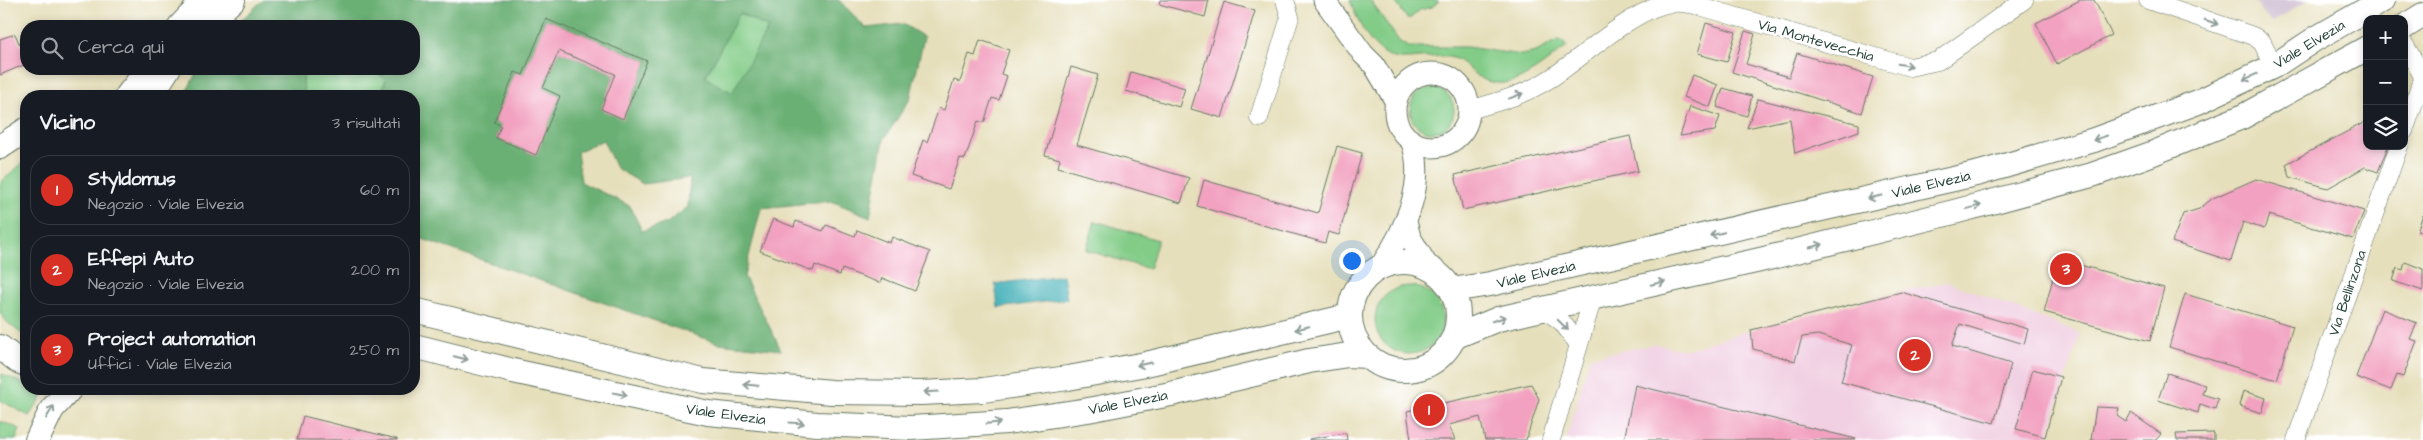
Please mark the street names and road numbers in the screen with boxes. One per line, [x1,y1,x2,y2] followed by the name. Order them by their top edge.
[1755,14,1877,67] street label: Via Montevecchia
[2269,15,2349,74] street label: Viale Elvezia
[1890,165,1973,204] street label: Viale Elvezia
[2323,247,2372,339] street label: Via Bellinzona
[1495,255,1578,294] street label: Viale Elvezia
[1087,384,1170,420] street label: Viale Elvezia
[685,399,767,431] street label: Viale Elvezia

